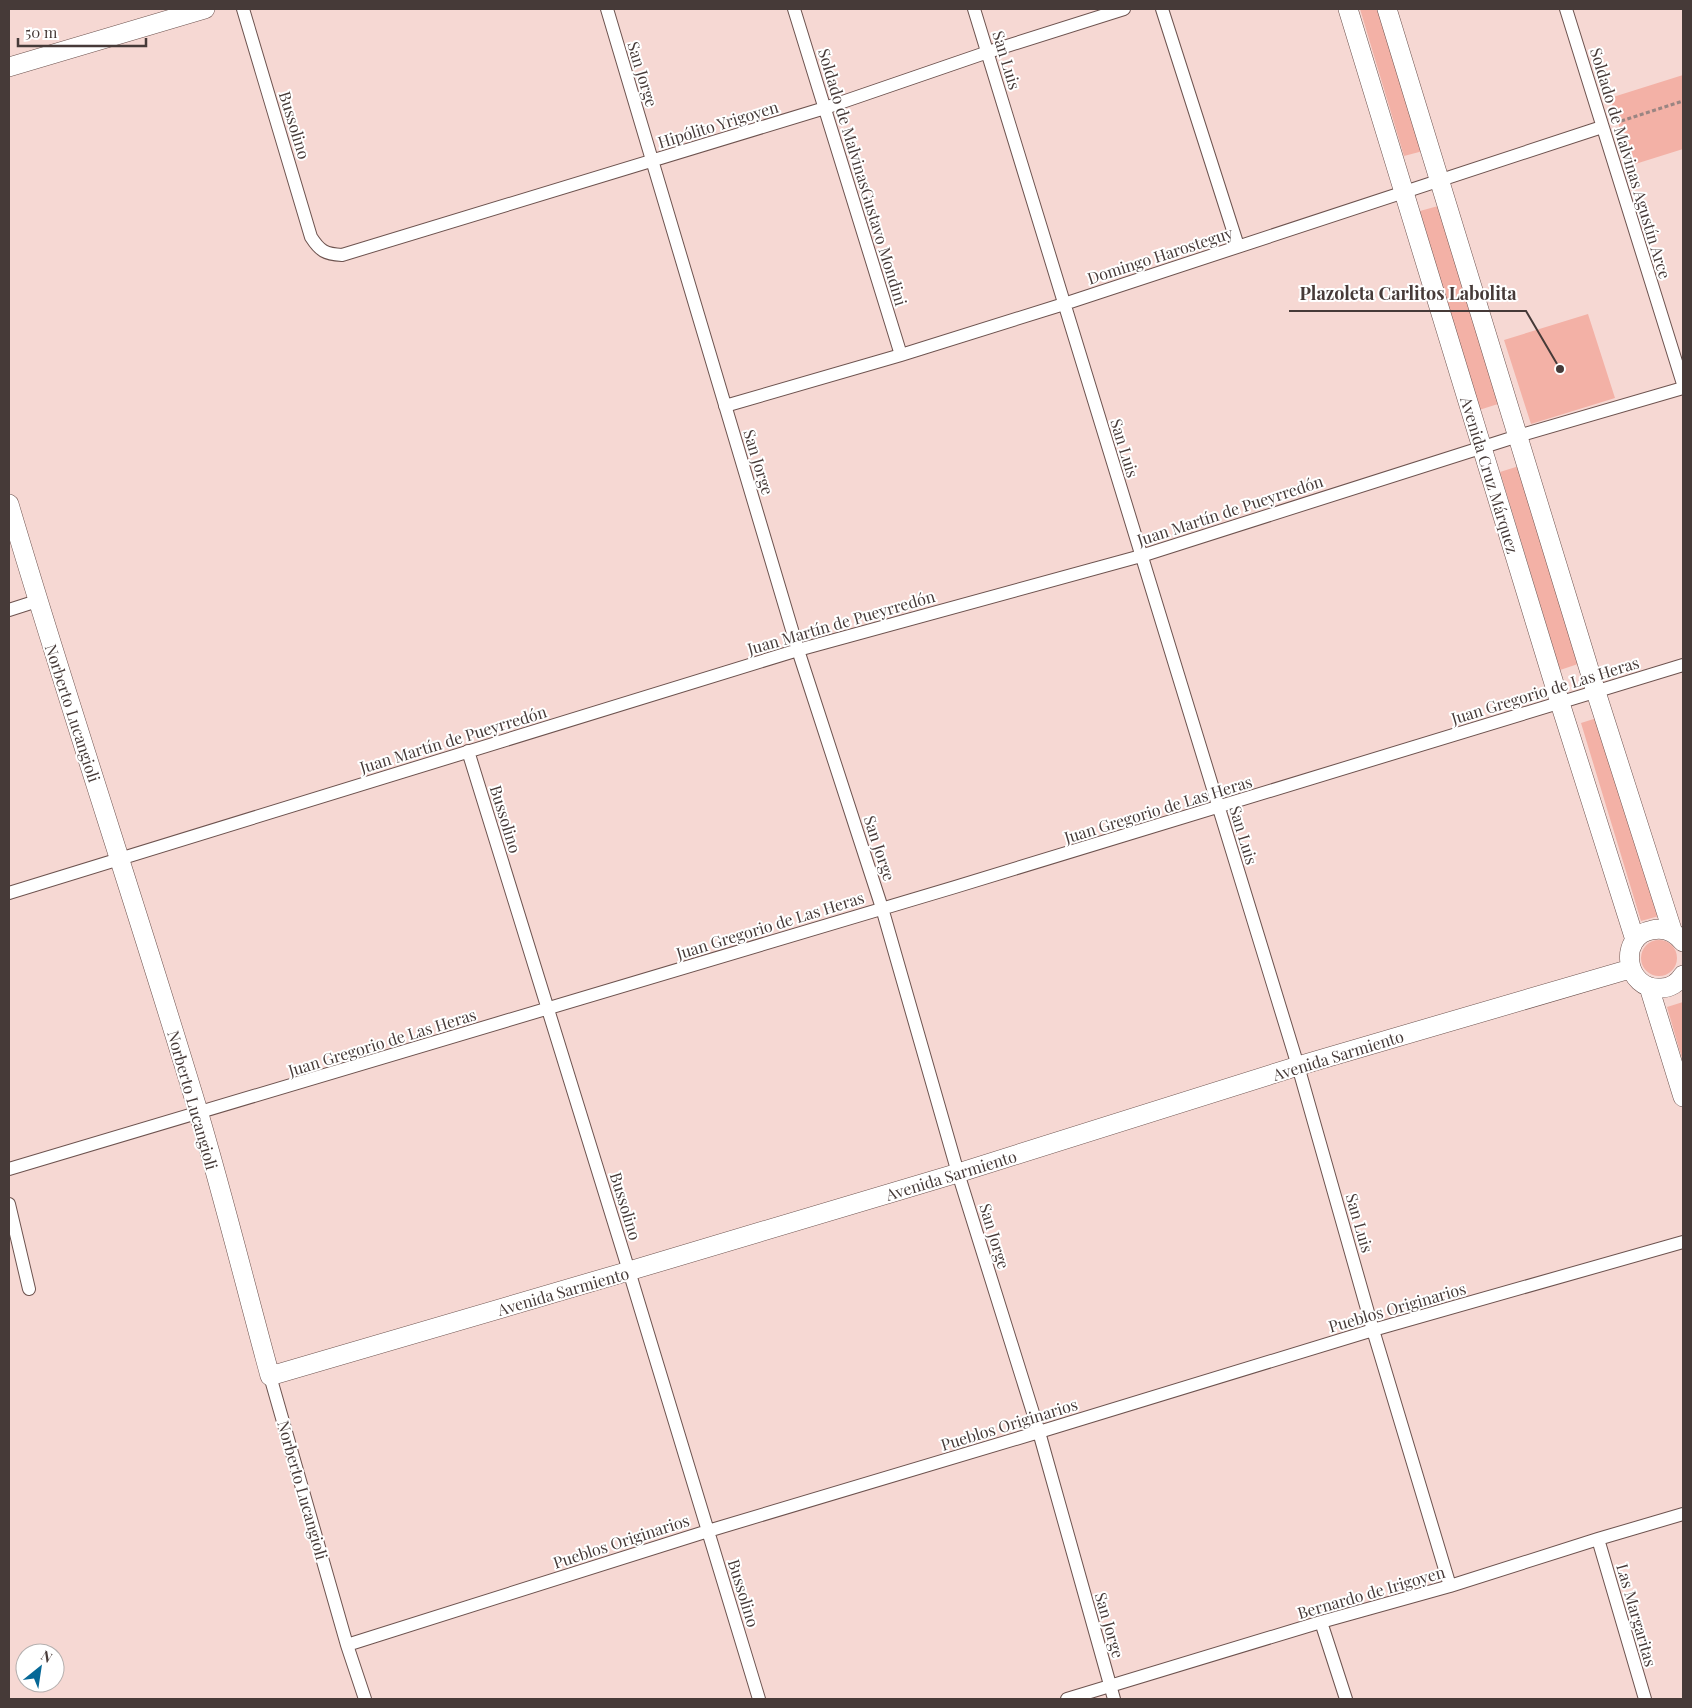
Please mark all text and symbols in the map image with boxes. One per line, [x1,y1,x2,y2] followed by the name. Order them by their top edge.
[18,15,145,47] scale bar
[25,22,58,42] text: 50 m
[988,28,1026,92] street label: San Luis
[623,39,663,109] street label: San Jorge
[1586,45,1676,281] street label: Soldado de Malvinas Agustín Arce
[814,46,912,308] street label: Soldado de MalvinasGustavo Mondini
[275,89,315,162] street label: Bussolino
[655,96,781,152] street label: Hipólito Yrigoyen
[1084,222,1236,288] street label: Domingo Harosteguy
[1289,278,1526,311] callout: Plazoleta Carlitos Labolita
[1299,281,1517,305] text: Plazoleta Carlitos Labolita
[1456,393,1524,556] street label: Avenida Cruz Márquez
[1106,416,1144,480] street label: San Luis
[739,427,779,497] street label: San Jorge
[1133,470,1326,550] street label: Juan Martín de Pueyrredón
[744,585,938,659] street label: Juan Martín de Pueyrredón
[41,641,105,785] street label: Norberto Lucangioli
[1447,651,1642,729] street label: Juan Gregorio de Las Heras
[356,700,549,778] street label: Juan Martín de Pueyrredón
[1060,770,1255,848] street label: Juan Gregorio de Las Heras
[486,783,526,856] street label: Bussolino
[1225,803,1263,867] street label: San Luis
[860,813,900,883] street label: San Jorge
[672,886,867,964] street label: Juan Gregorio de Las Heras
[284,1003,479,1081] street label: Juan Gregorio de Las Heras
[1269,1025,1406,1085] street label: Avenida Sarmiento
[163,1028,223,1172] street label: Norberto Lucangioli
[882,1145,1019,1205] street label: Avenida Sarmiento
[606,1170,646,1243] street label: Bussolino
[1342,1191,1378,1255] street label: San Luis
[975,1201,1015,1271] street label: San Jorge
[494,1262,631,1320] street label: Avenida Sarmiento
[1326,1277,1468,1337] street label: Pueblos Originarios
[938,1393,1080,1455] street label: Pueblos Originarios
[273,1418,333,1562] street label: Norberto Lucangioli
[550,1509,692,1573] street label: Pueblos Originarios
[724,1557,764,1630] street label: Bussolino
[1295,1561,1448,1623] street label: Bernardo de Irigoyen
[1612,1561,1662,1669] street label: Las Margaritas
[1091,1590,1129,1660] street label: San Jorge
[15,1643,65,1693] north arrow
[38,1646,56,1667] text: N

